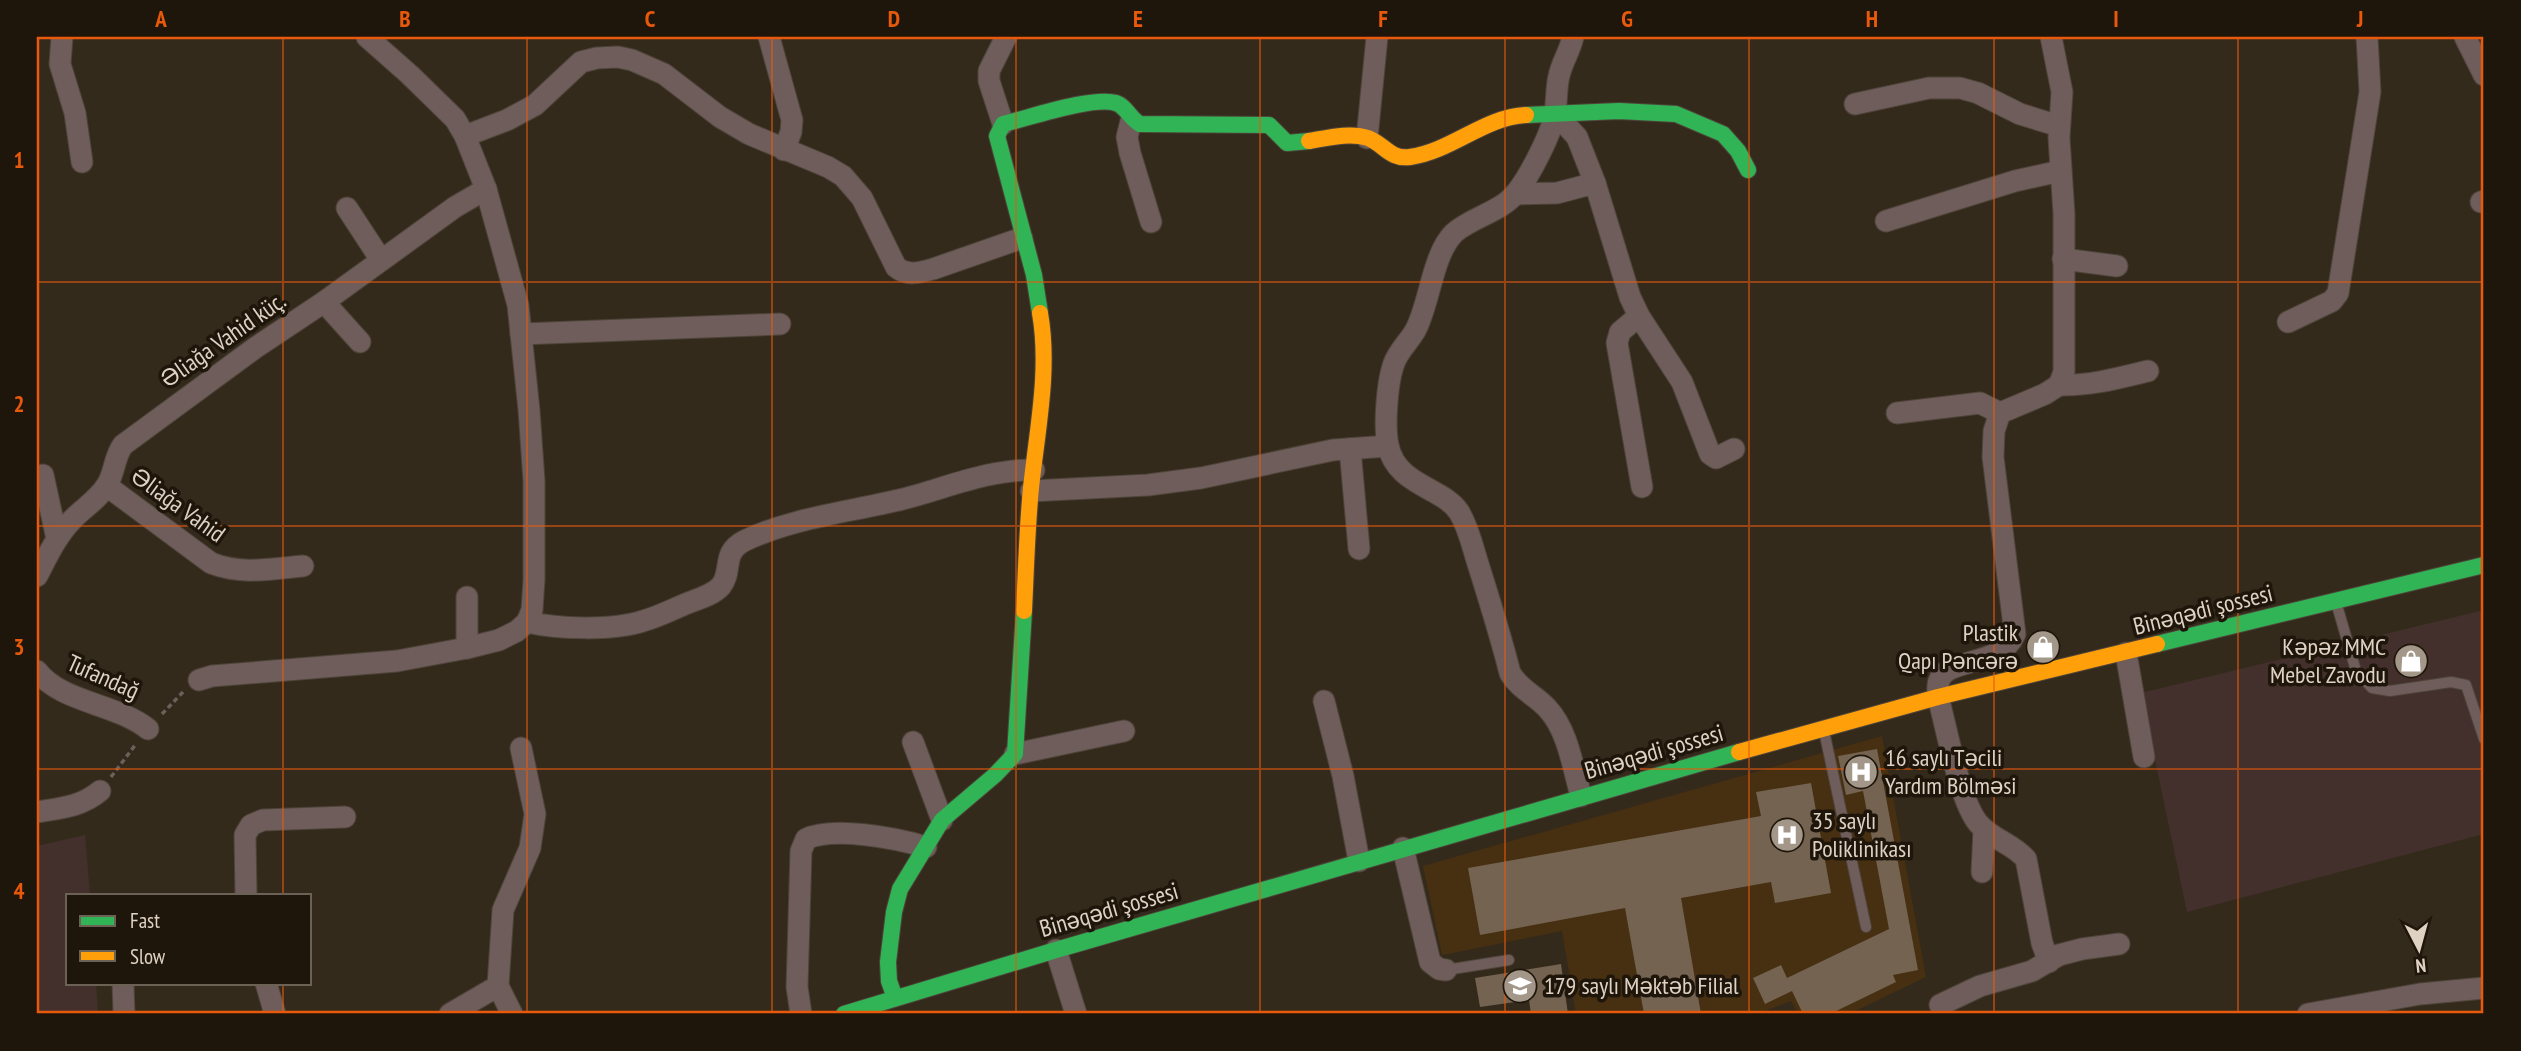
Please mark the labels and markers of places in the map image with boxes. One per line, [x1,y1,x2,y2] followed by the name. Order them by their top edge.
[1898,617,2019,676] place label: Plastik Qapı Pəncərə
[2024,628,2062,666] shop icon: Plastik Qapı Pəncərə
[2270,631,2386,690] place label: Kəpəz MMC Mebel Zavodu
[2392,642,2430,680] shop icon: Kəpəz MMC Mebel Zavodu
[1885,742,2017,801] place label: 16 saylı Təcili Yardım Bölməsi
[1842,753,1880,791] hospital icon: 16 saylı Təcili Yardım Bölməsi
[1812,805,1911,864] place label: 35 saylı Poliklinikası
[1768,816,1806,854] hospital icon: 35 saylı Poliklinikası
[1501,967,1539,1005] school or university icon: 179 saylı Məktəb Filial
[1544,970,1739,1001] place label: 179 saylı Məktəb Filial

